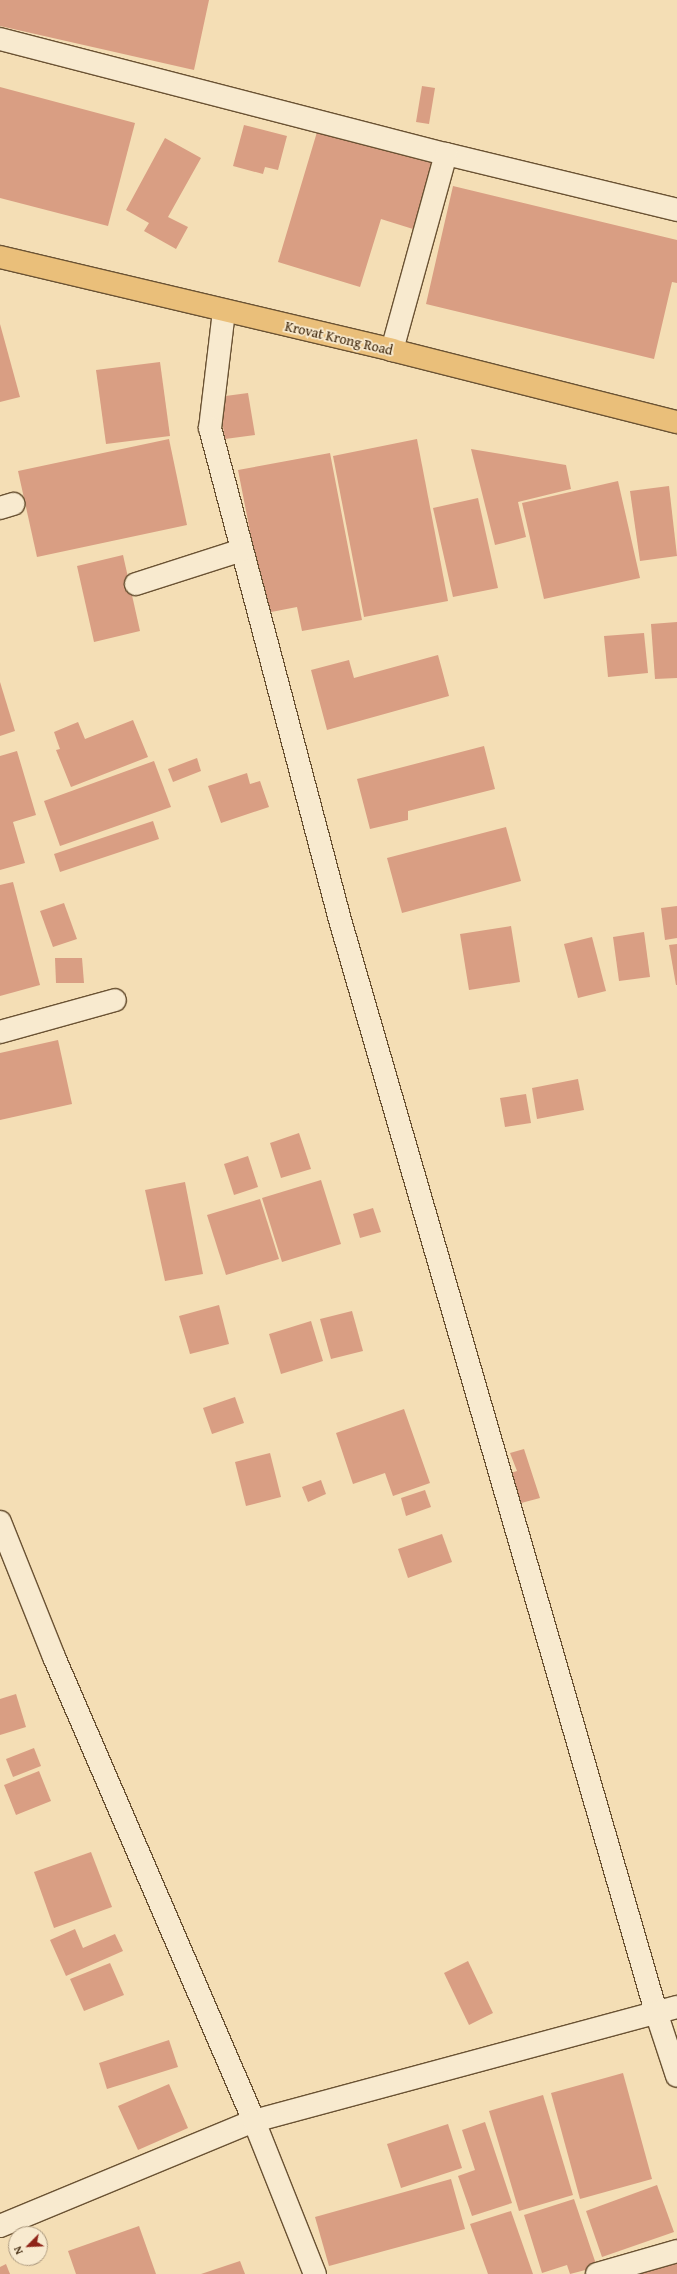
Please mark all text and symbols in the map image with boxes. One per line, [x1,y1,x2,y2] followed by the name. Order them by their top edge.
[283,317,395,359] street label: Krovat Krong Road
[8,2226,48,2266] north arrow
[9,2244,27,2257] text: N

